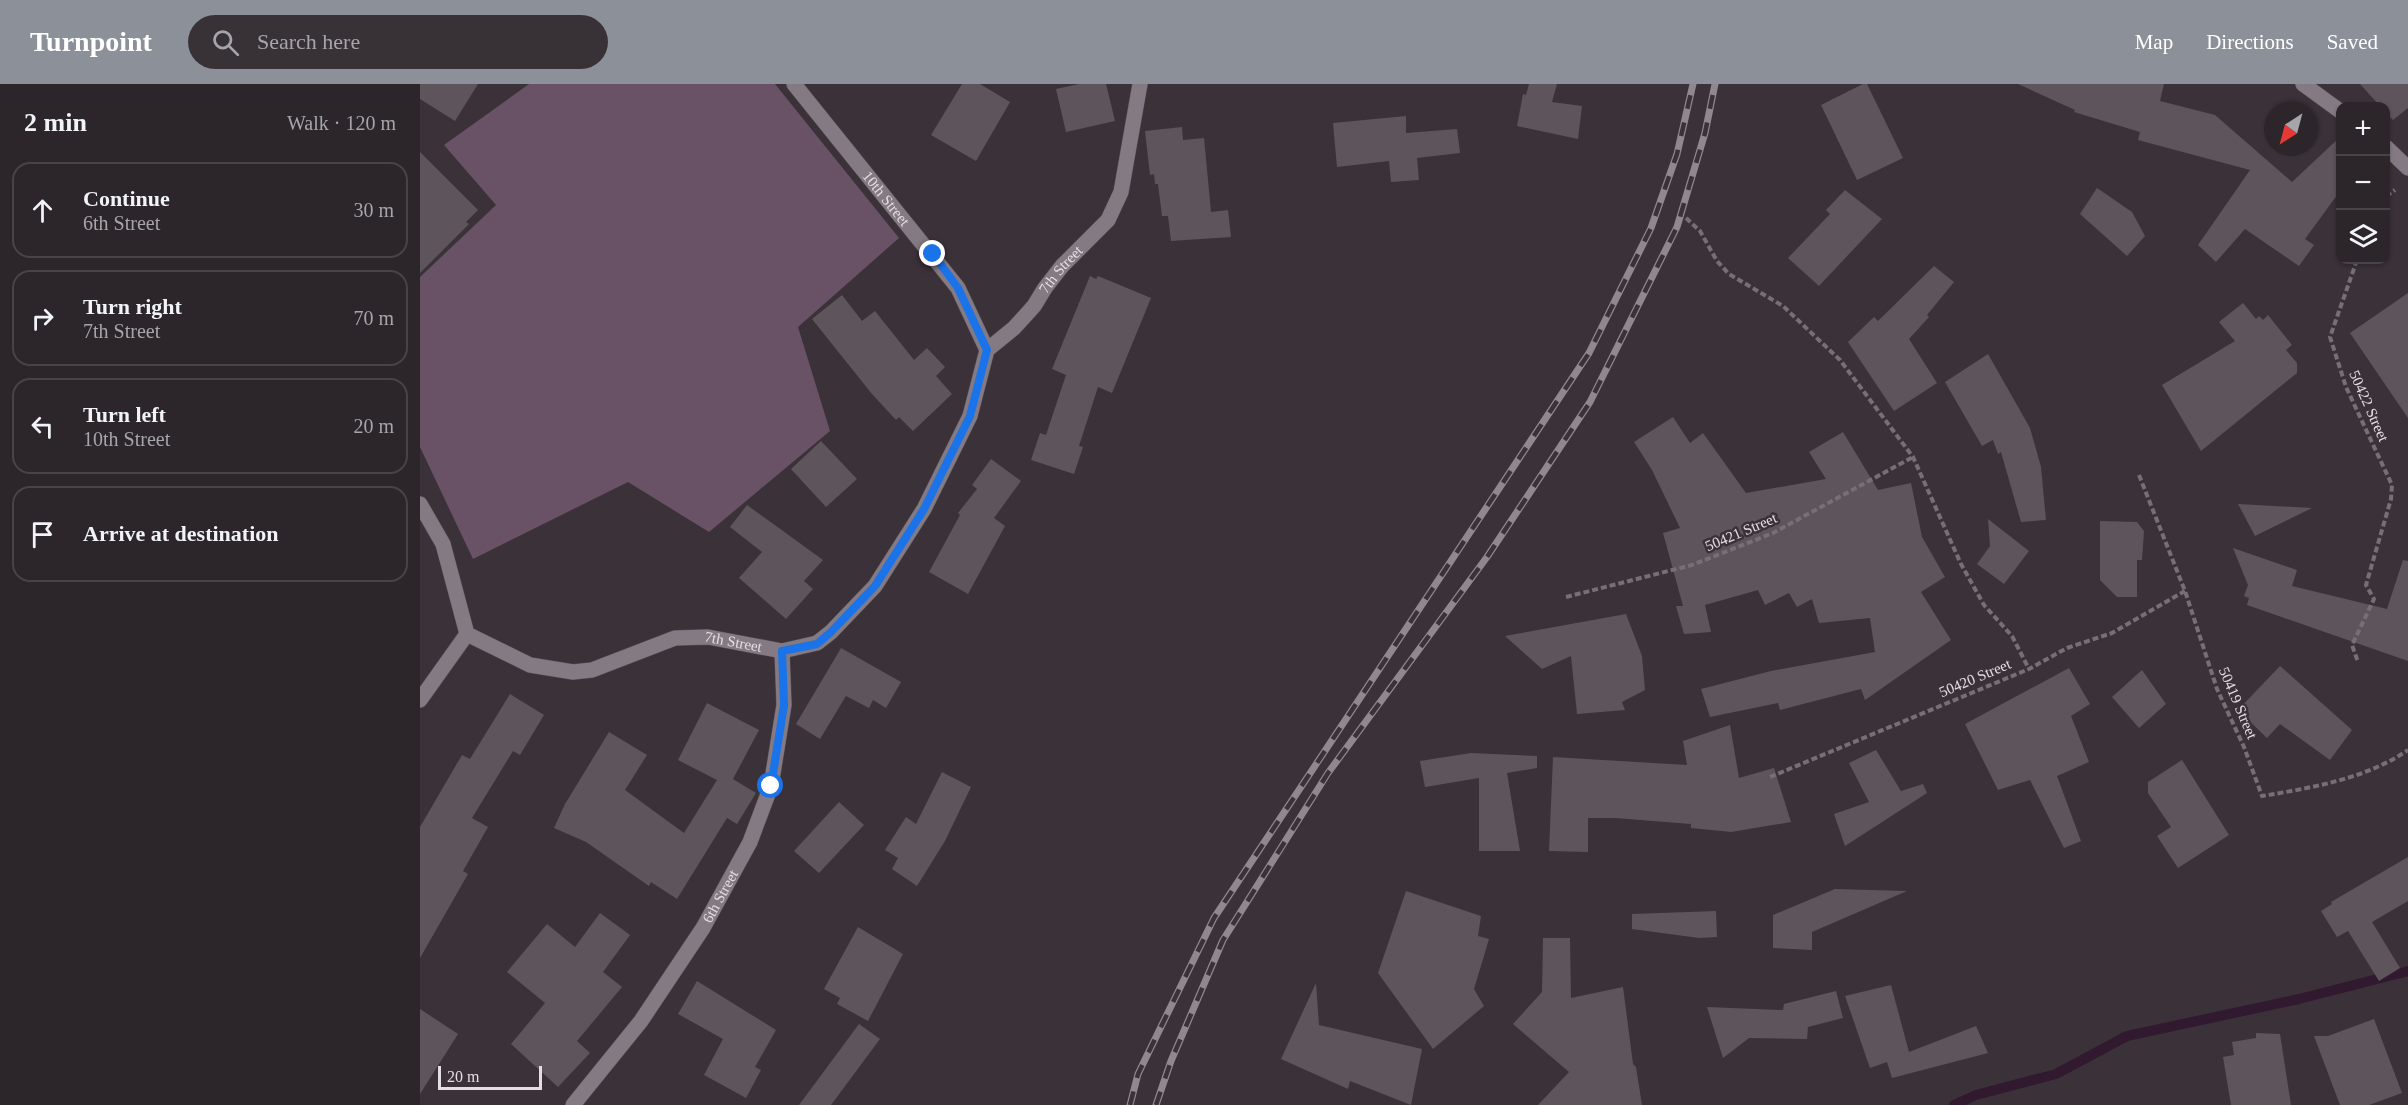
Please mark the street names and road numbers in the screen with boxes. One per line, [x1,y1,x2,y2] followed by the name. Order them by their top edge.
[859,168,913,230] street label: 10th Street
[1036,242,1086,296] street label: 7th Street
[2346,368,2392,445] street label: 50422 Street
[1703,509,1780,554] street label: 50421 Street
[703,629,764,655] street label: 7th Street
[1937,655,2014,700] street label: 50420 Street
[2216,665,2261,742] street label: 50419 Street
[699,866,742,926] street label: 6th Street

